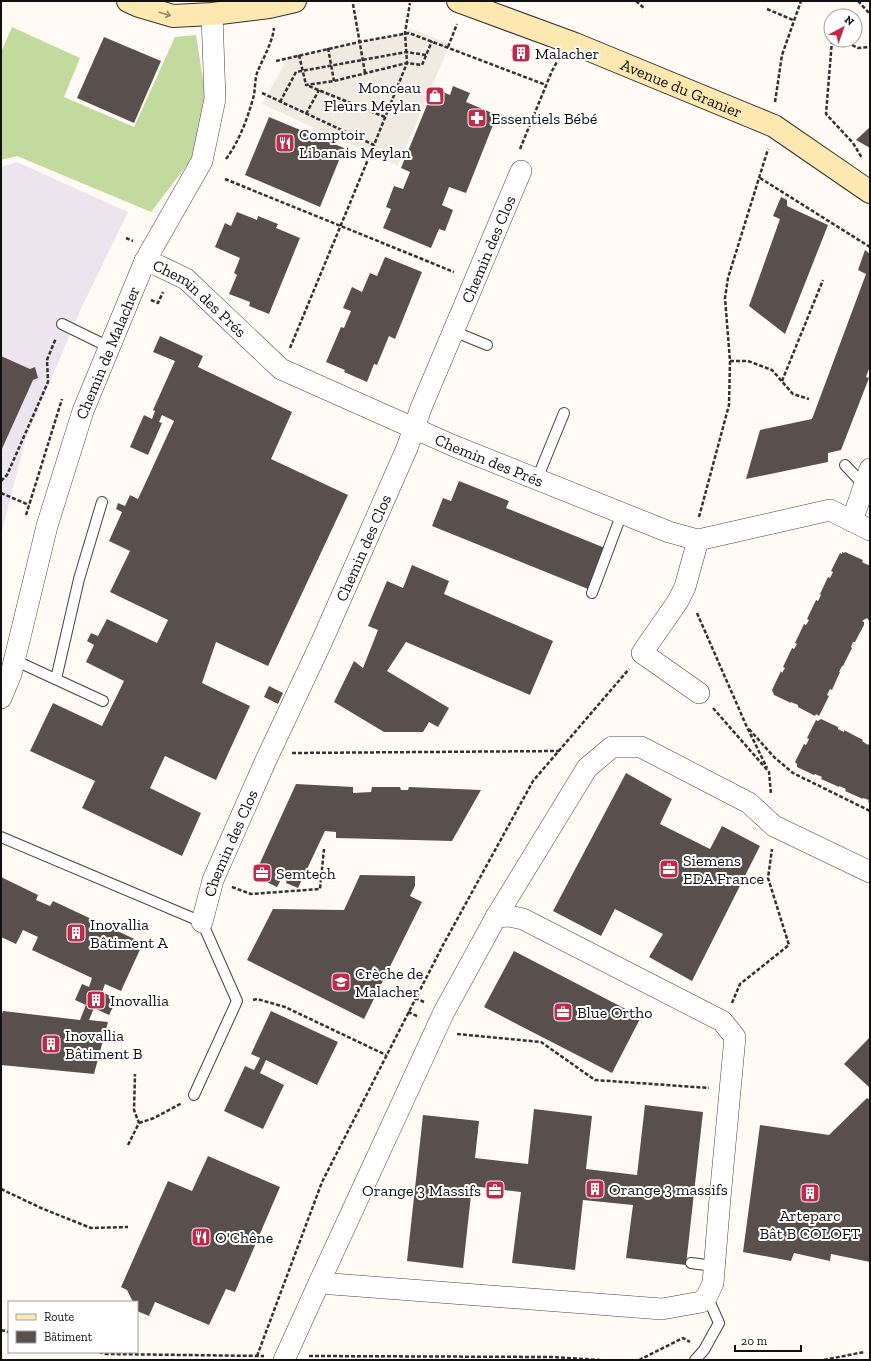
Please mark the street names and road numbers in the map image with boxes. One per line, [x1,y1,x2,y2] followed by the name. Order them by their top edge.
[618,55,745,121] street label: Avenue du Granier
[457,192,519,306] street label: Chemin des Clos
[151,255,251,341] street label: Chemin des Prés
[72,283,143,421] street label: Chemin de Malacher
[432,429,546,490] street label: Chemin des Prés
[331,491,395,604] street label: Chemin des Clos
[200,787,261,899] street label: Chemin des Clos

